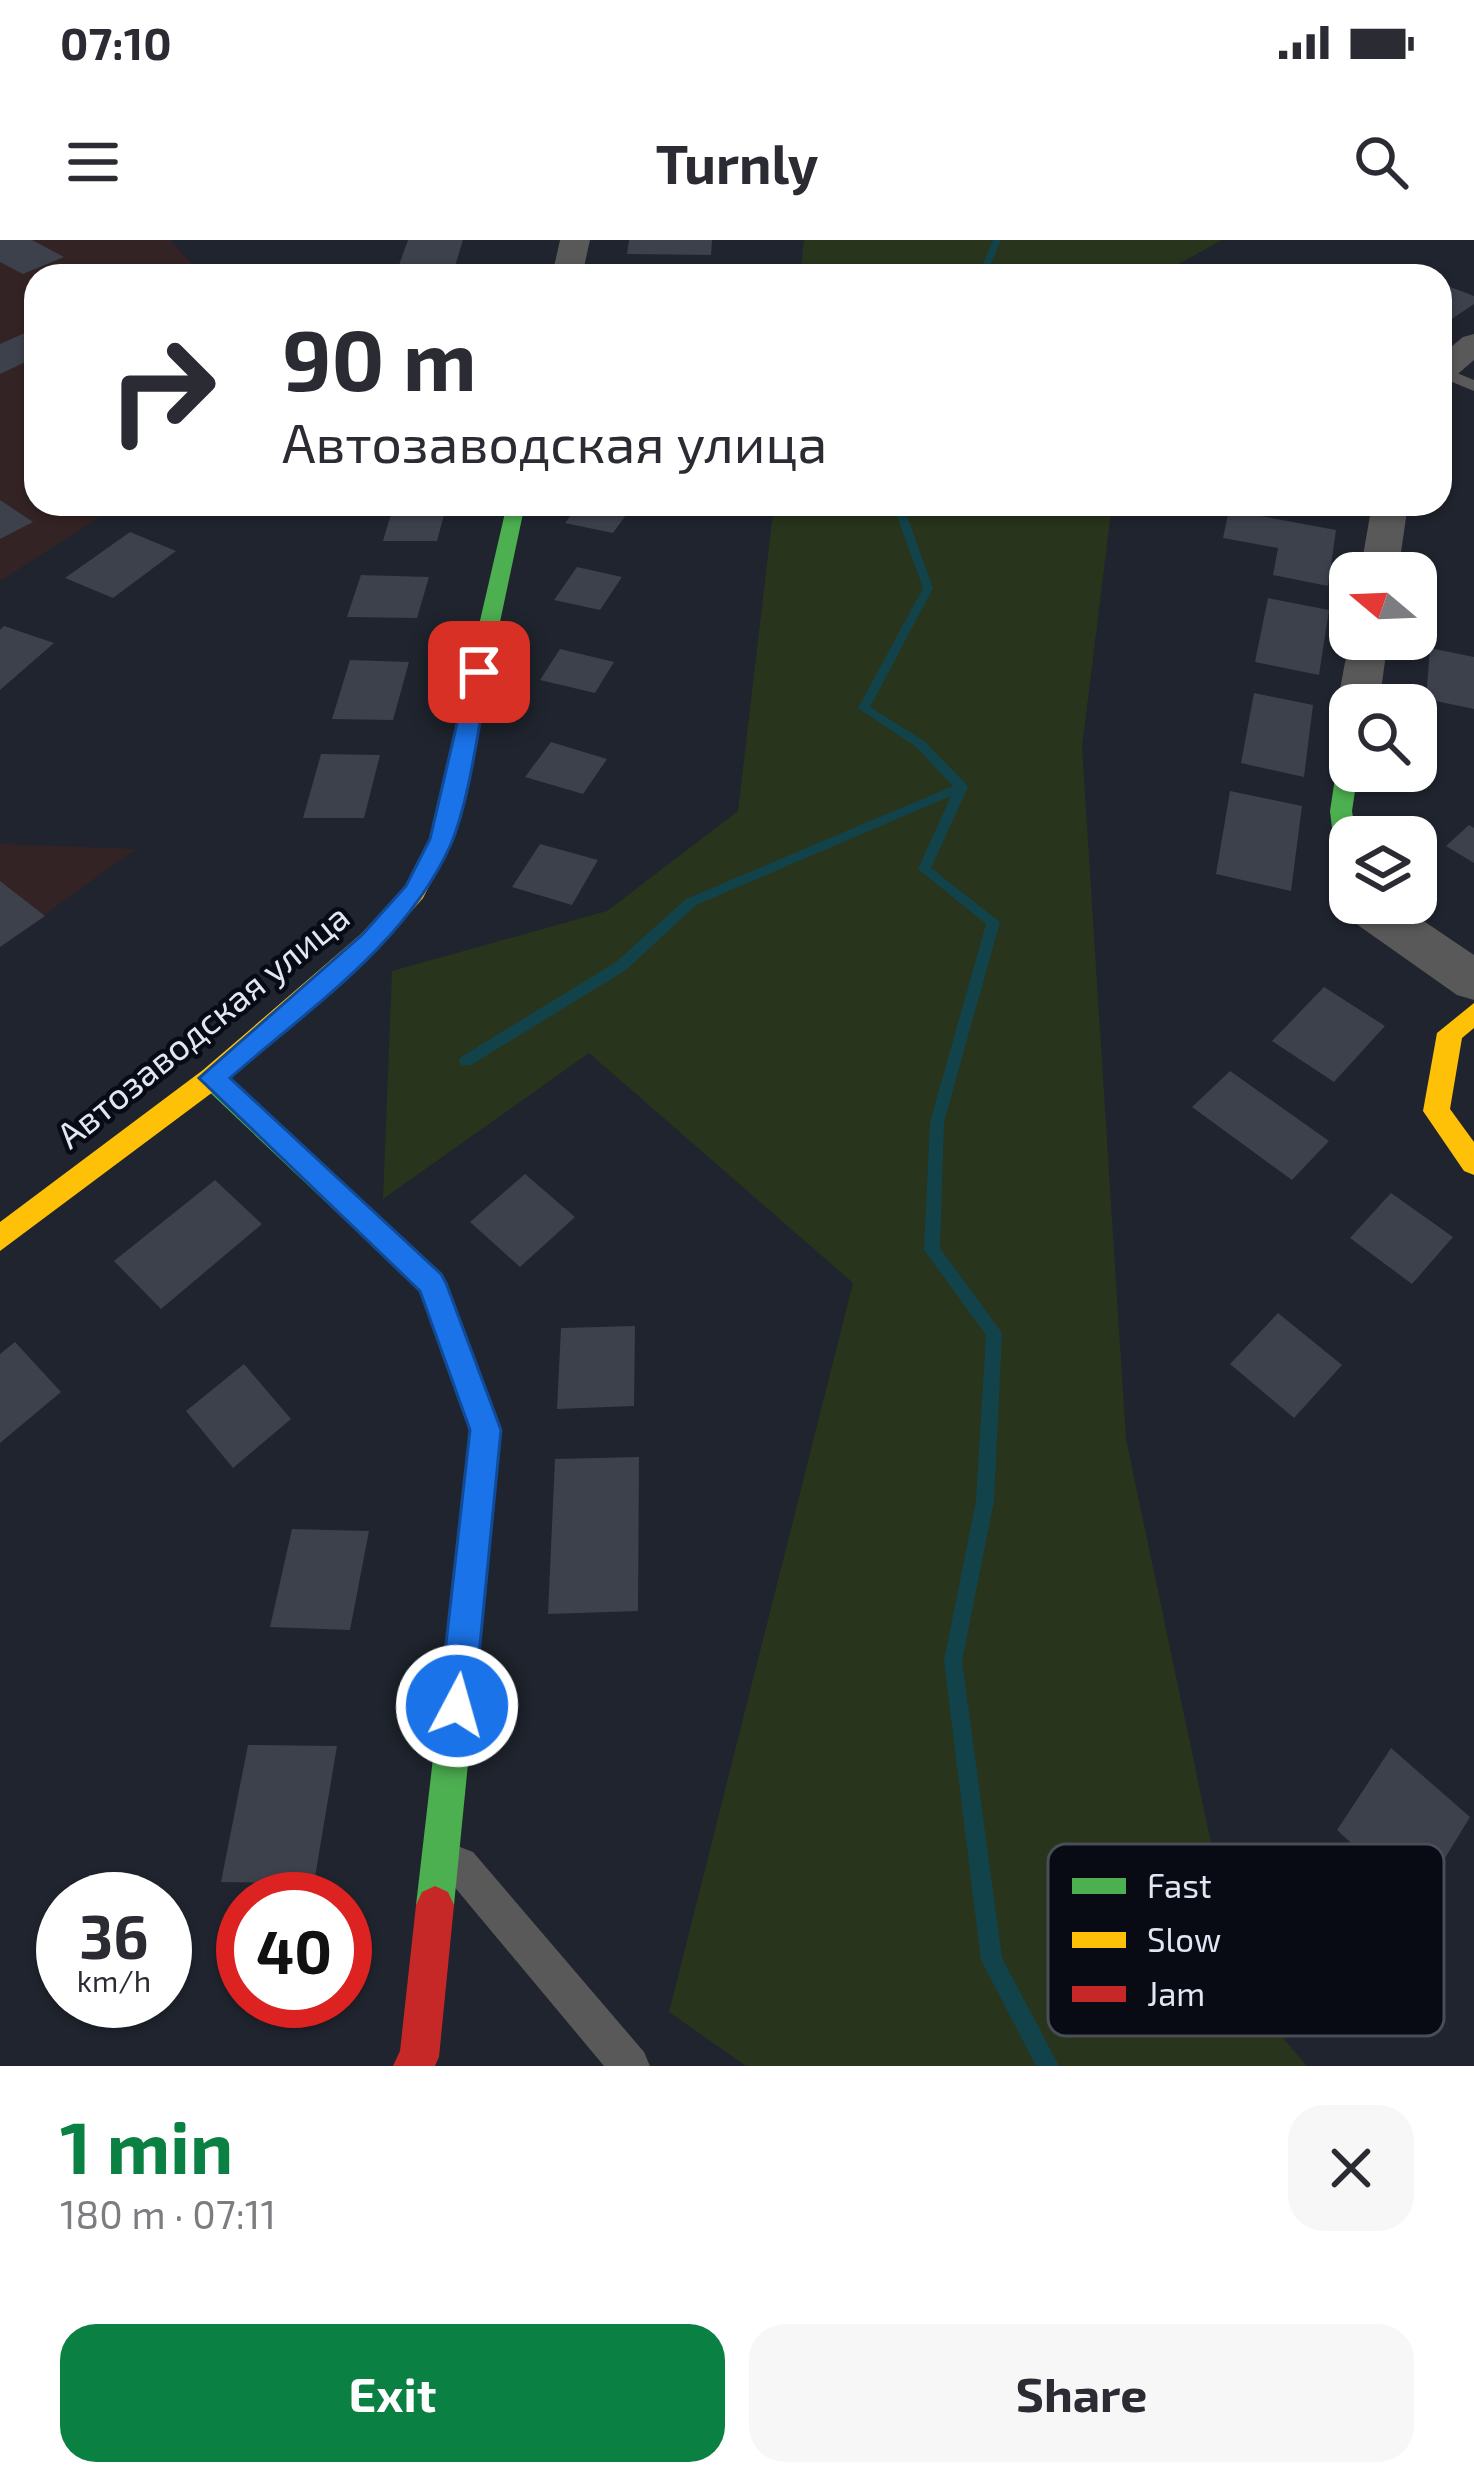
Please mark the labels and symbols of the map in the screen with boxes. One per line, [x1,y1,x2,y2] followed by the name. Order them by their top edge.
[1329,552,1437,660] north arrow
[428,621,530,723] pin
[47,894,358,1157] street label: Автозаводская улица
[394,1643,520,1769] position arrow
[1048,1844,1444,2036] legend
[1147,1865,1211,1905] text: Fast
[216,1872,372,2028] speed limit sign: 40
[1147,1919,1221,1959] text: Slow
[1147,1973,1205,2013] text: Jam

